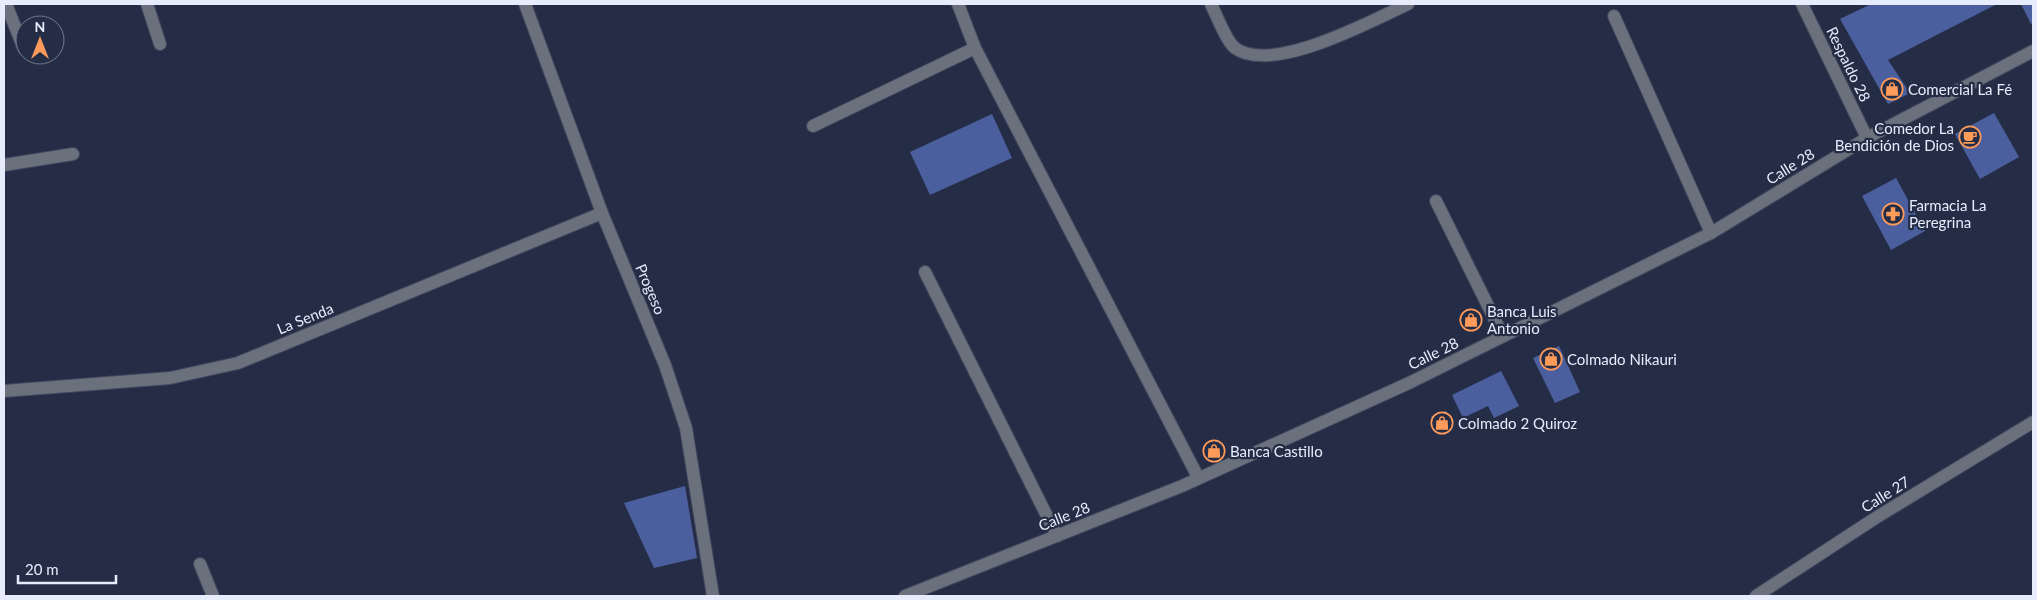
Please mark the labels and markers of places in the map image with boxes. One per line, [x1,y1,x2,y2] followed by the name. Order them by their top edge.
[1880,77,1904,101] shop icon: Comercial La Fé
[1908,80,2012,98] place label: Comercial La Fé
[1835,119,1954,154] place label: Comedor La Bendición de Dios
[1958,125,1982,149] cafe icon: Comedor La Bendición de Dios
[1909,196,1986,231] place label: Farmacia La Peregrina
[1881,202,1905,226] pharmacy icon: Farmacia La Peregrina
[1487,302,1557,337] place label: Banca Luis Antonio
[1459,308,1483,332] shop icon: Banca Luis Antonio
[1539,347,1563,371] shop icon: Colmado Nikauri
[1567,350,1677,368] place label: Colmado Nikauri
[1430,411,1454,435] shop icon: Colmado 2 Quiroz
[1458,414,1577,432] place label: Colmado 2 Quiroz
[1202,439,1226,463] shop icon: Banca Castillo
[1230,442,1323,460] place label: Banca Castillo

